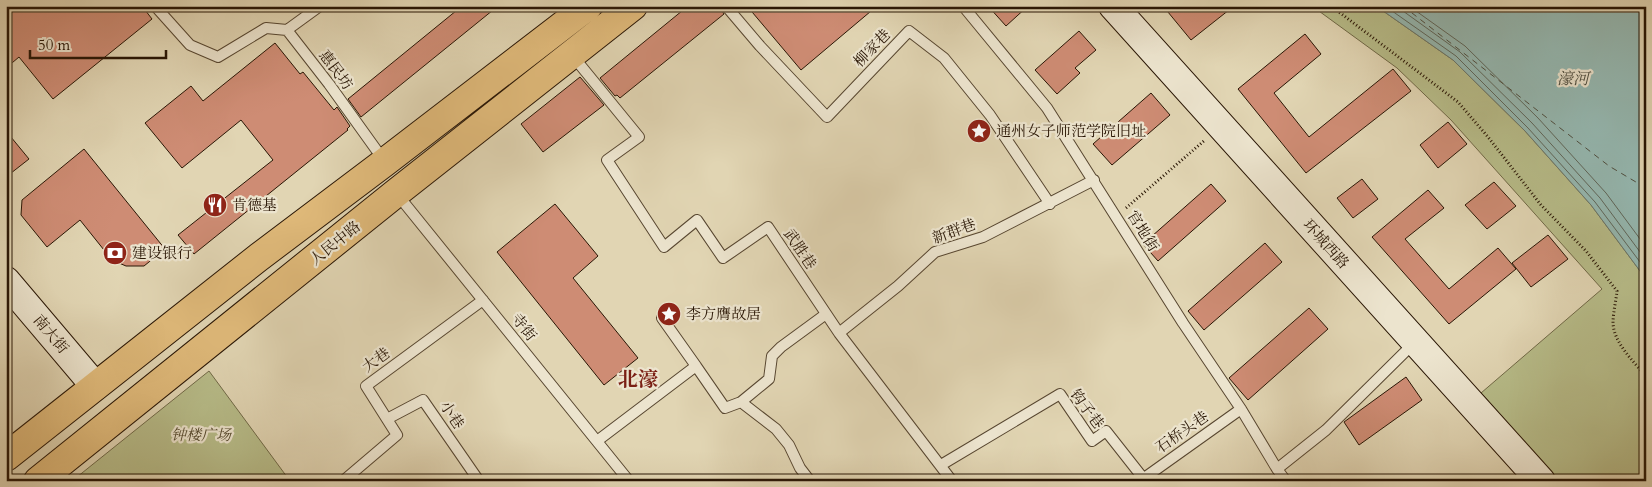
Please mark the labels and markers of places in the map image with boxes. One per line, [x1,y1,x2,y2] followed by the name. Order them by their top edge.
[966,118,992,144] place icon: 通州女子师范学院旧址
[996,121,1146,141] place label: 通州女子师范学院旧址
[202,192,228,218] restaurant icon: 肯德基
[232,195,277,215] place label: 肯德基
[102,240,128,266] bank icon: 建设银行
[132,243,192,263] place label: 建设银行
[656,301,682,327] place icon: 李方膺故居
[686,304,761,324] place label: 李方膺故居

